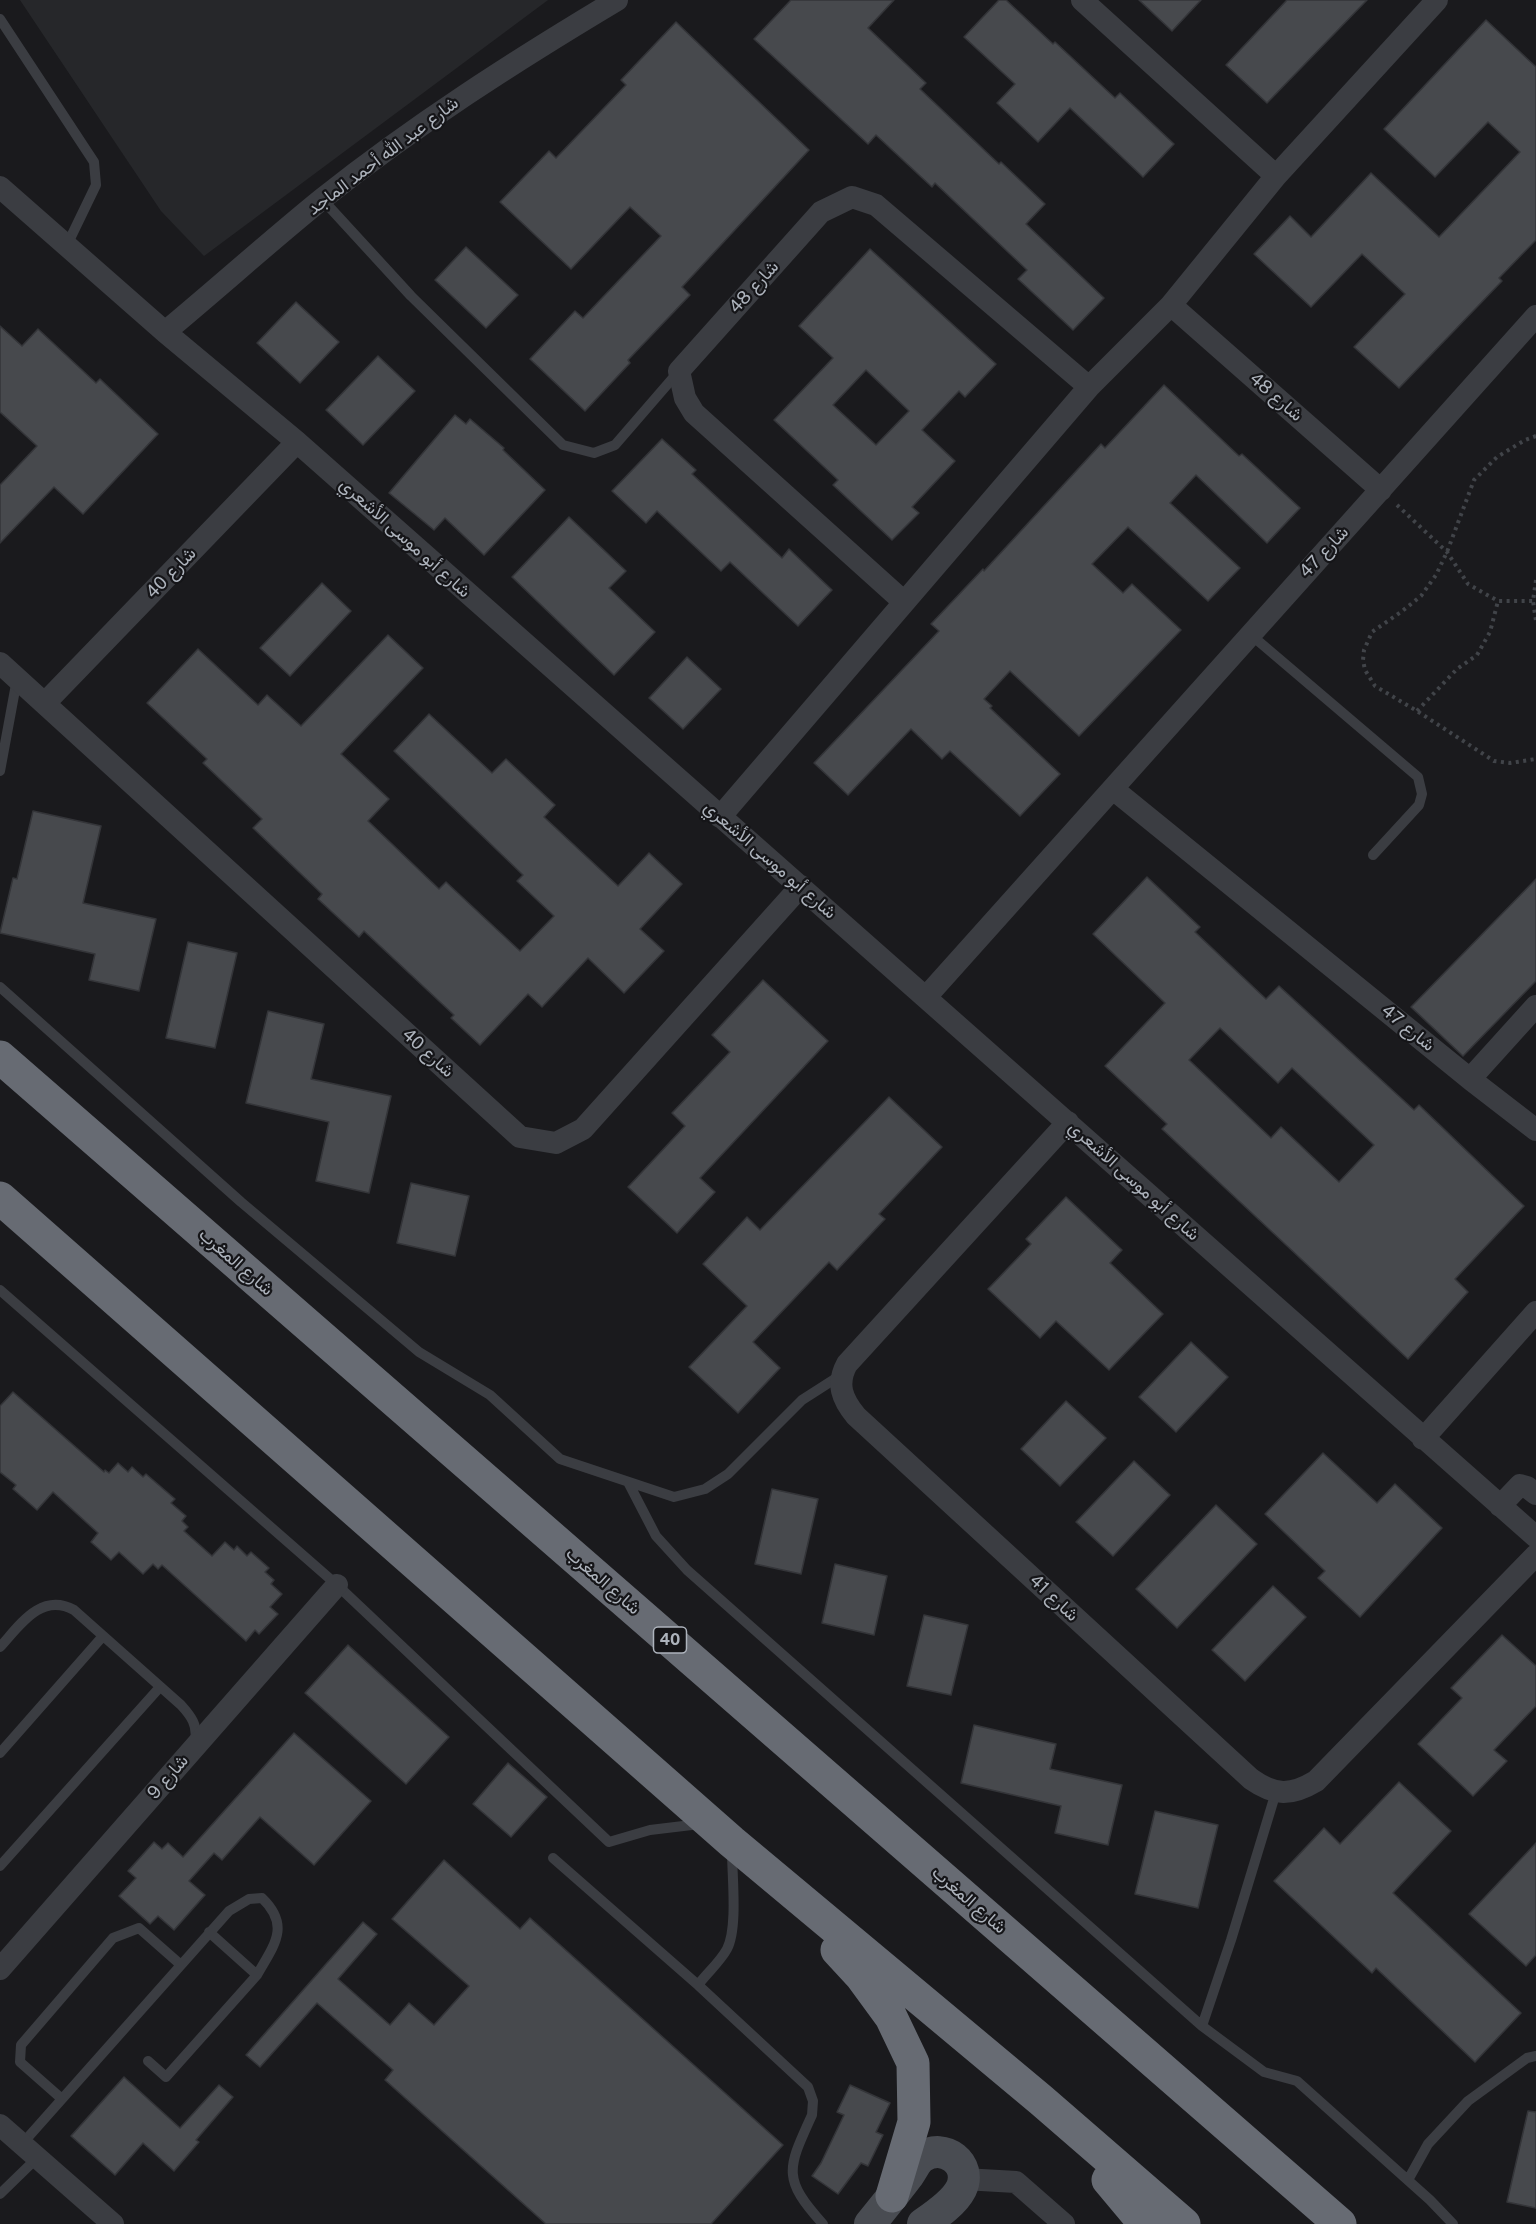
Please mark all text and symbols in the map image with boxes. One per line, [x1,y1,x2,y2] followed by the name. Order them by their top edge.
[303,92,463,220] street label: شارع عبد الله أحمد الماجد
[725,256,783,318] street label: شارع 48
[1245,368,1307,426] street label: شارع 48
[335,473,475,603] street label: شارع أبو موسى الأشعري
[1295,522,1353,582] street label: شارع 47
[141,543,201,603] street label: شارع 40
[699,796,841,924] street label: شارع أبو موسى الأشعري
[1377,1000,1439,1056] street label: شارع 47
[397,1024,459,1082] street label: شارع 40
[1064,1116,1204,1246] street label: شارع أبو موسى الأشعري
[194,1224,278,1300] street label: شارع المغرب
[561,1543,645,1619] street label: شارع المغرب
[1025,1570,1083,1626] street label: شارع 41
[654,1627,686,1653] road number: 40
[143,1750,193,1804] street label: شارع 9
[927,1862,1011,1938] street label: شارع المغرب

